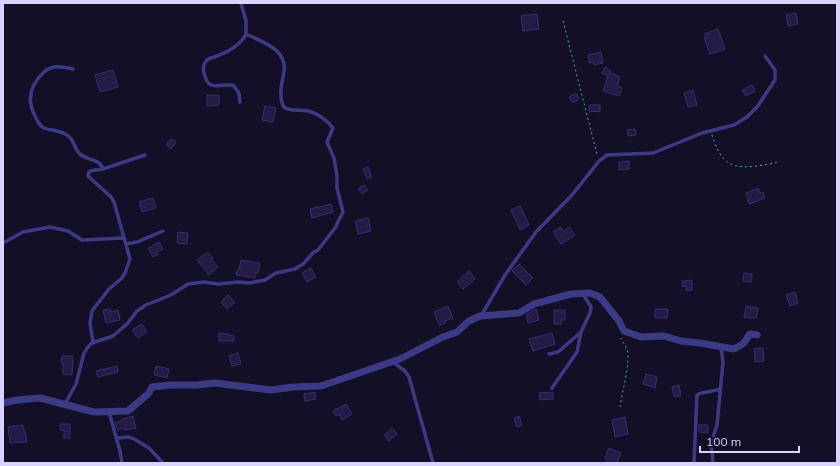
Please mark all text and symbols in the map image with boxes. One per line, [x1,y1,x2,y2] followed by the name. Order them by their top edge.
[700,428,799,454] scale bar
[706,434,741,449] text: 100 m

